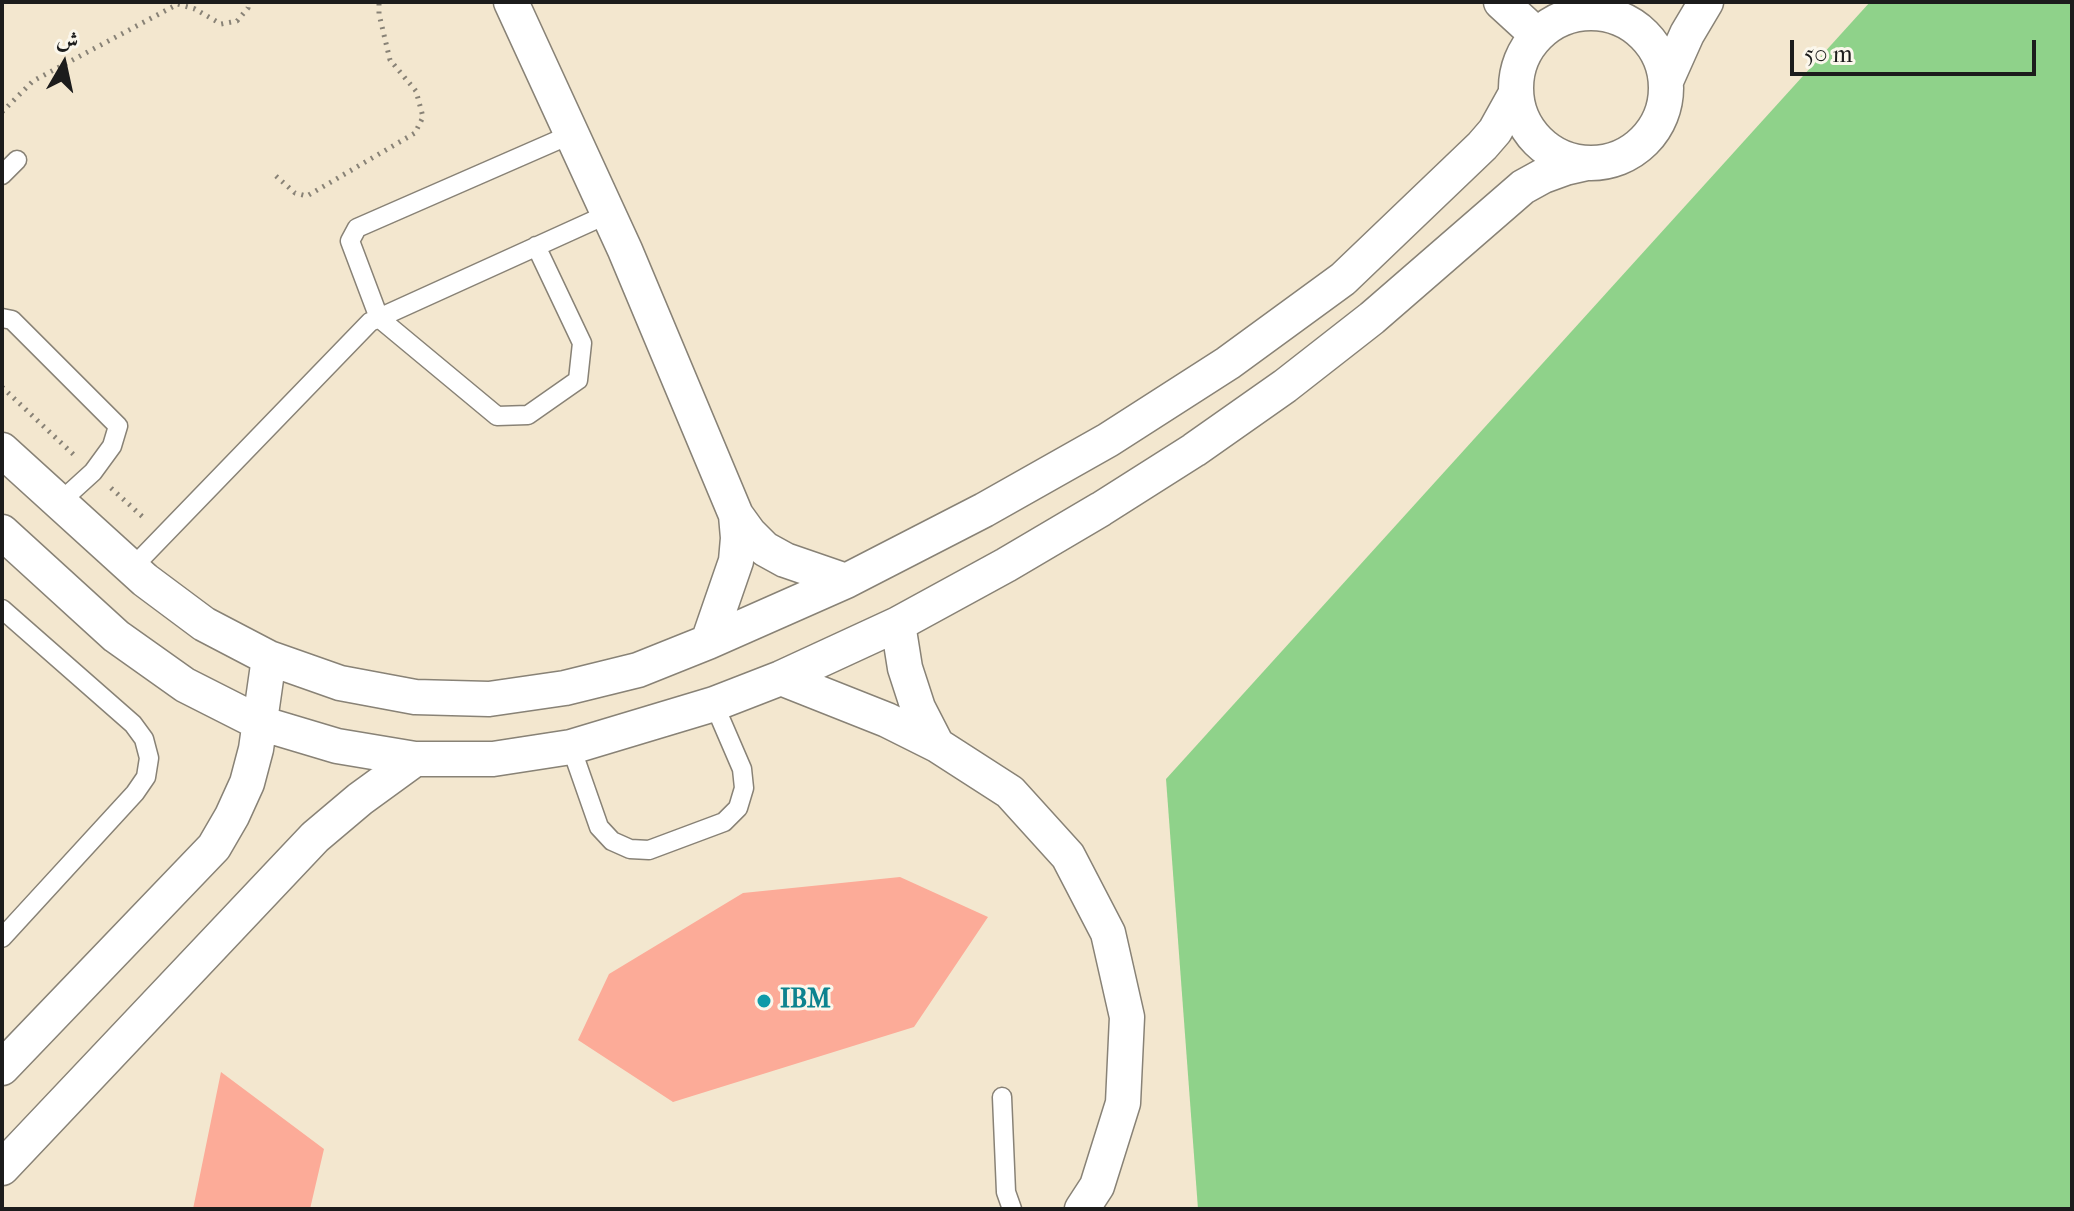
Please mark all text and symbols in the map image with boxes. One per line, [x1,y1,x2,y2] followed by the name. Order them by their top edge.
[24,24,104,104] north arrow
[1794,24,2040,74] scale bar
[55,26,81,55] text: ش
[1804,40,1853,68] text: 50 m
[780,985,831,1017] place label: IBM
[755,992,773,1010] marker: IBM

